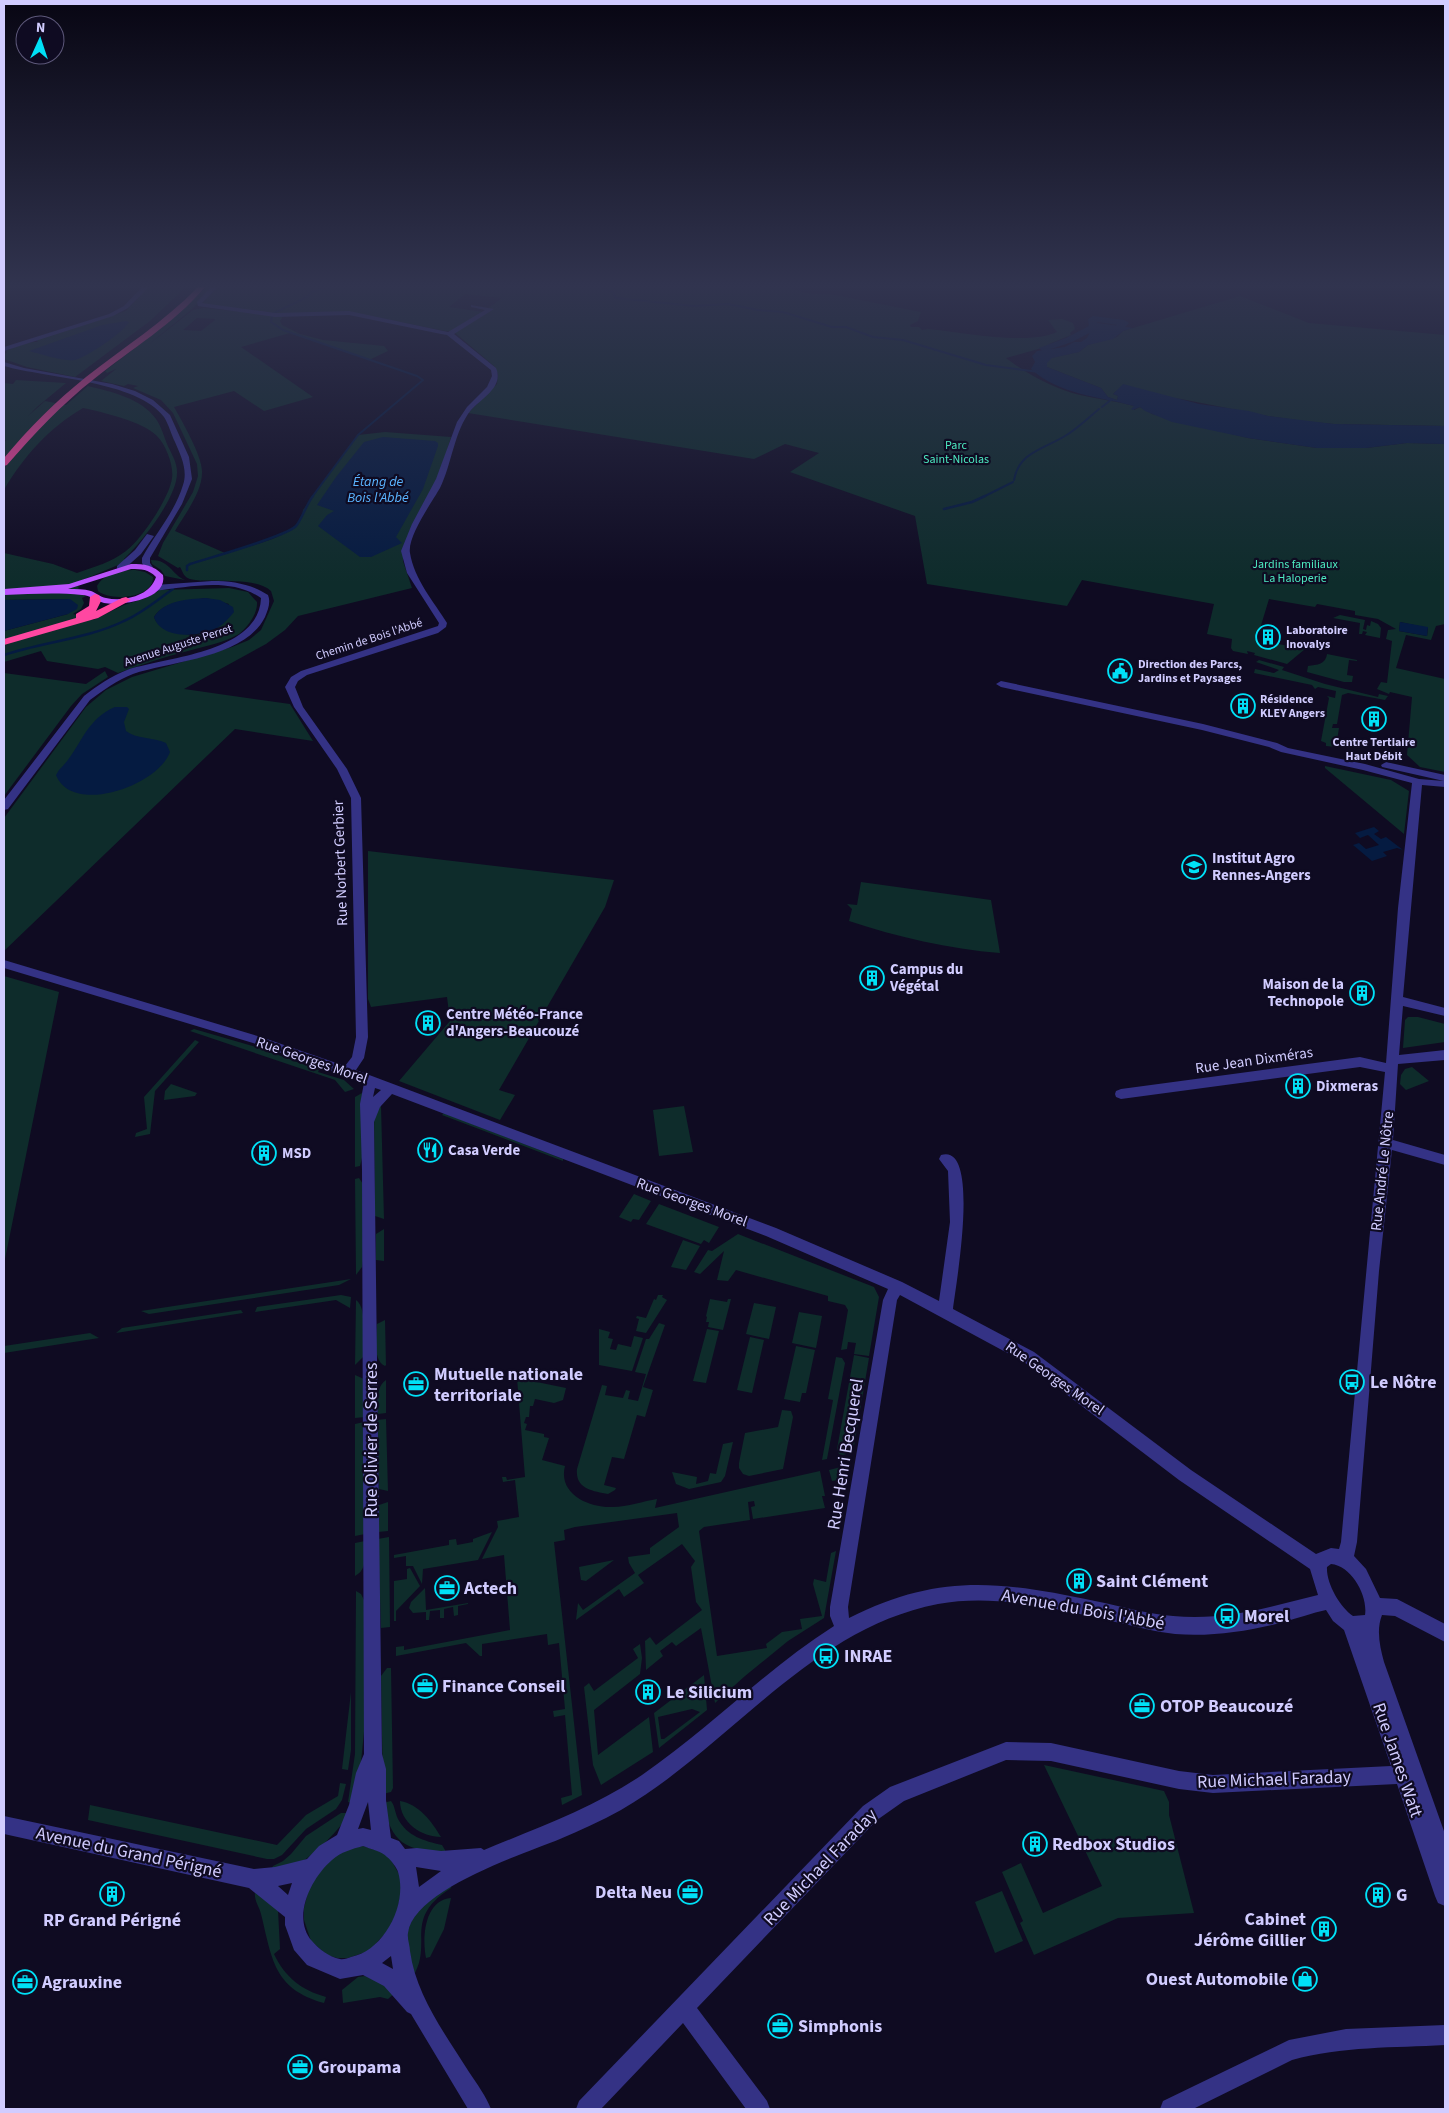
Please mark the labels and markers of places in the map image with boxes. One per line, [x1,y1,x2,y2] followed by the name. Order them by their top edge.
[1286,622,1348,653] place label: Laboratoire Inovalys
[1255,624,1281,650] building icon: Laboratoire Inovalys
[1138,656,1243,687] place label: Direction des Parcs, Jardins et Paysages
[1107,658,1133,684] public building icon: Direction des Parcs, Jardins et Paysages
[1260,691,1325,722] place label: Résidence KLEY Angers
[1230,693,1256,719] building icon: Résidence KLEY Angers
[1361,706,1387,732] building icon: Centre Tertiaire Haut Débit
[1332,734,1416,765] place label: Centre Tertiaire Haut Débit
[1212,848,1311,886] place label: Institut Agro Rennes-Angers
[1181,854,1207,880] school or university icon: Institut Agro Rennes-Angers
[889,959,963,997] place label: Campus du Végétal
[859,965,885,991] building icon: Campus du Végétal
[1262,974,1344,1012] place label: Maison de la Technopole
[1349,980,1375,1006] building icon: Maison de la Technopole
[446,1004,583,1042] place label: Centre Météo-France d'Angers-Beaucouzé
[415,1010,441,1036] building icon: Centre Météo-France d'Angers-Beaucouzé
[1285,1073,1311,1099] building icon: Dixmeras
[1316,1076,1378,1097] place label: Dixmeras
[417,1137,443,1163] restaurant icon: Casa Verde
[251,1140,277,1166] building icon: MSD
[448,1140,520,1161] place label: Casa Verde
[282,1143,311,1164] place label: MSD
[434,1362,583,1408] place label: Mutuelle nationale territoriale
[1339,1369,1365,1395] bus stop icon: Le Nôtre
[1370,1370,1437,1395] place label: Le Nôtre
[403,1371,429,1397] office icon: Mutuelle nationale territoriale
[1066,1568,1092,1594] building icon: Saint Clément
[1096,1569,1208,1594] place label: Saint Clément
[434,1575,460,1601] office icon: Actech
[463,1576,517,1601] place label: Actech
[1214,1603,1240,1629] bus stop icon: Morel
[1244,1604,1289,1629] place label: Morel
[813,1643,839,1669] bus stop icon: INRAE
[844,1644,892,1669] place label: INRAE
[412,1673,438,1699] office icon: Finance Conseil
[442,1674,566,1699] place label: Finance Conseil
[635,1679,661,1705] building icon: Le Silicium
[666,1680,752,1705] place label: Le Silicium
[1129,1693,1155,1719] office icon: OTOP Beaucouzé
[1160,1694,1293,1719] place label: OTOP Beaucouzé
[1022,1831,1048,1857] building icon: Redbox Studios
[1052,1832,1175,1857] place label: Redbox Studios
[677,1879,703,1905] office icon: Delta Neu
[595,1880,672,1905] place label: Delta Neu
[99,1881,125,1907] building icon: RP Grand Périgné
[1365,1882,1391,1908] building icon: G
[1396,1883,1407,1908] place label: G
[1194,1907,1307,1953] place label: Cabinet Jérôme Gillier
[43,1908,181,1933] place label: RP Grand Périgné
[1311,1916,1337,1942] building icon: Cabinet Jérôme Gillier
[1292,1966,1318,1992] shop icon: Ouest Automobile
[1146,1967,1288,1992] place label: Ouest Automobile
[12,1969,38,1995] office icon: Agrauxine
[41,1970,122,1995] place label: Agrauxine
[767,2013,793,2039] office icon: Simphonis
[798,2014,882,2039] place label: Simphonis
[287,2054,313,2080] office icon: Groupama
[318,2055,401,2080] place label: Groupama

